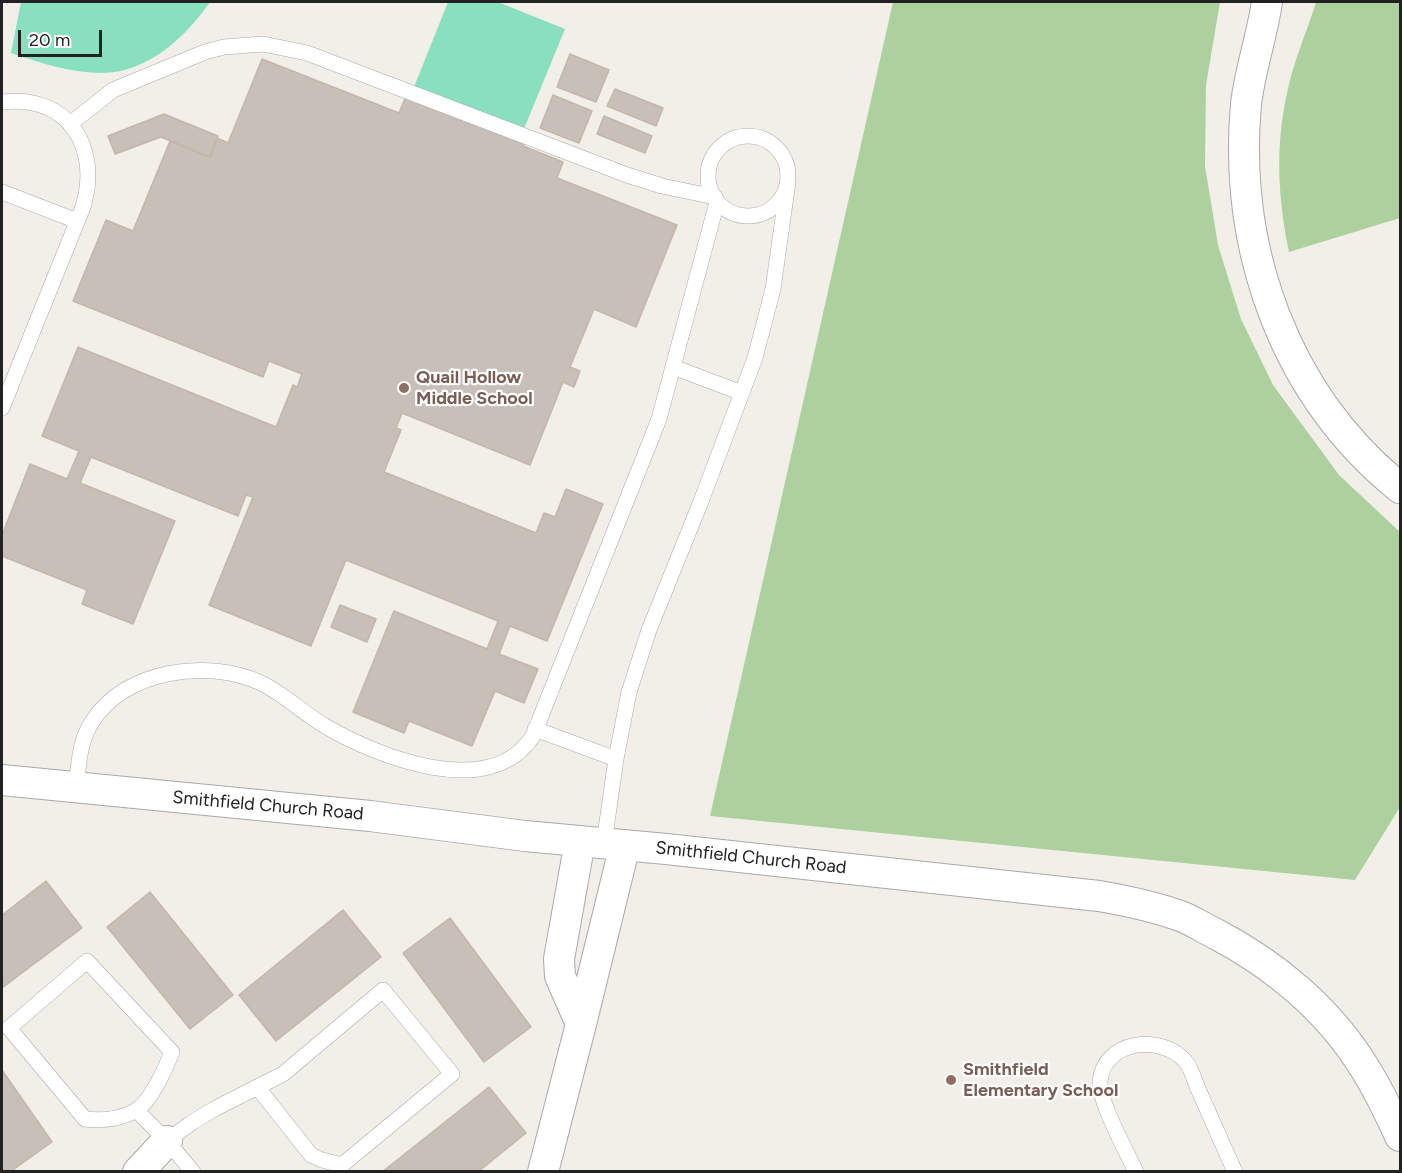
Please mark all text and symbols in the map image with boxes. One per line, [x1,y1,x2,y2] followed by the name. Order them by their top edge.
[21,18,105,56] scale bar
[29,29,70,51] text: 20 m
[416,367,533,410] place label: Quail Hollow Middle School
[397,381,411,395] marker: Quail Hollow Middle School
[172,787,364,825] street label: Smithfield Church Road
[654,837,848,879] street label: Smithfield Church Road
[963,1059,1118,1102] place label: Smithfield Elementary School
[944,1073,958,1087] marker: Smithfield Elementary School

